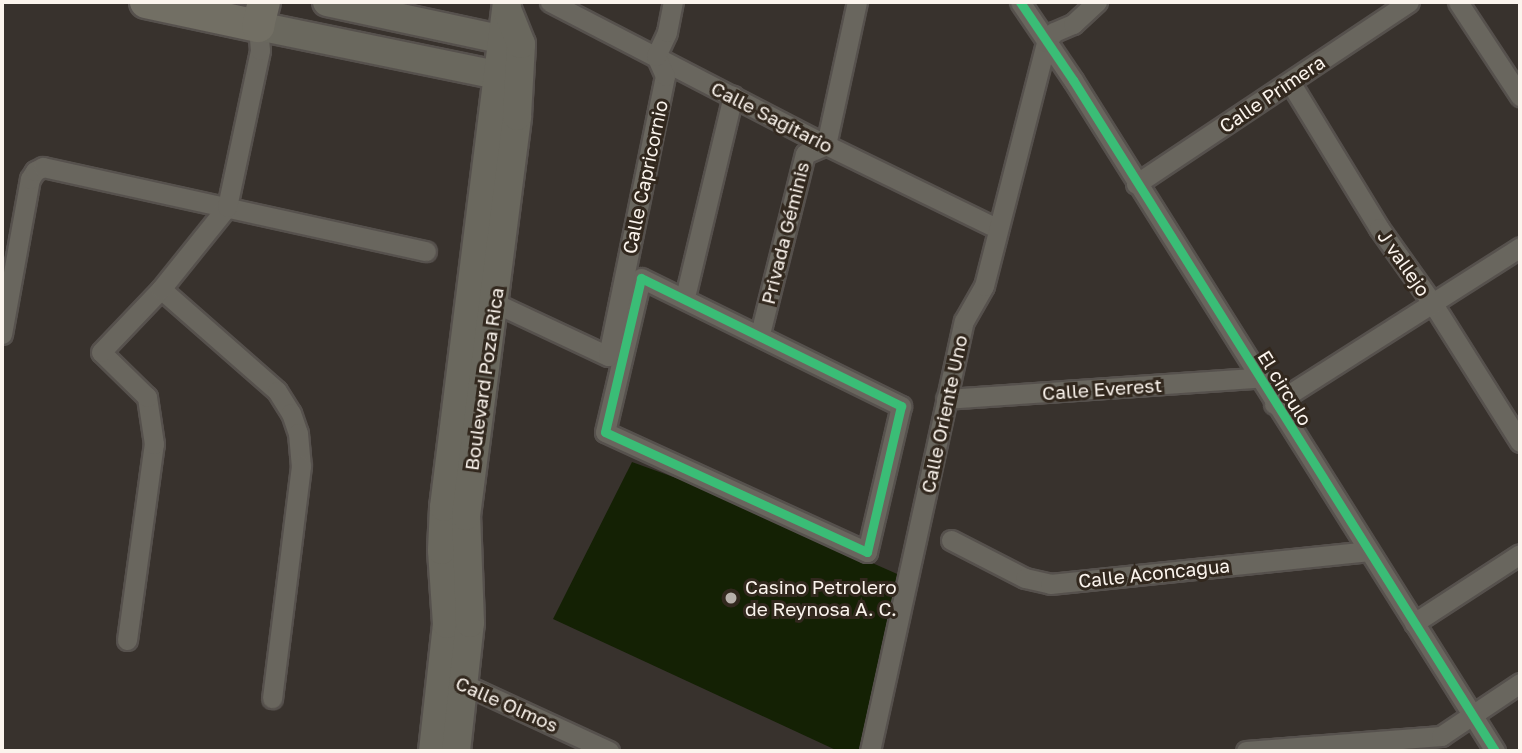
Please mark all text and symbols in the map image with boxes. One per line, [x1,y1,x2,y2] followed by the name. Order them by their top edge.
[1215,50,1329,138] street label: Calle Primera
[707,77,837,157] street label: Calle Sagitario
[618,98,672,256] street label: Calle Capricornio
[756,159,814,307] street label: Privada Géminis
[1373,226,1435,300] street label: J vallejo
[460,286,508,472] street label: Boulevard Poza Rica
[916,333,972,495] street label: Calle Oriente Uno
[1253,346,1317,430] street label: El circulo
[1041,373,1163,405] street label: Calle Everest
[1077,554,1231,592] street label: Calle Aconcagua
[745,576,897,620] place label: Casino Petrolero de Reynosa A. C.
[723,590,739,606] marker: Casino Petrolero de Reynosa A. C.
[452,671,562,737] street label: Calle Olmos

